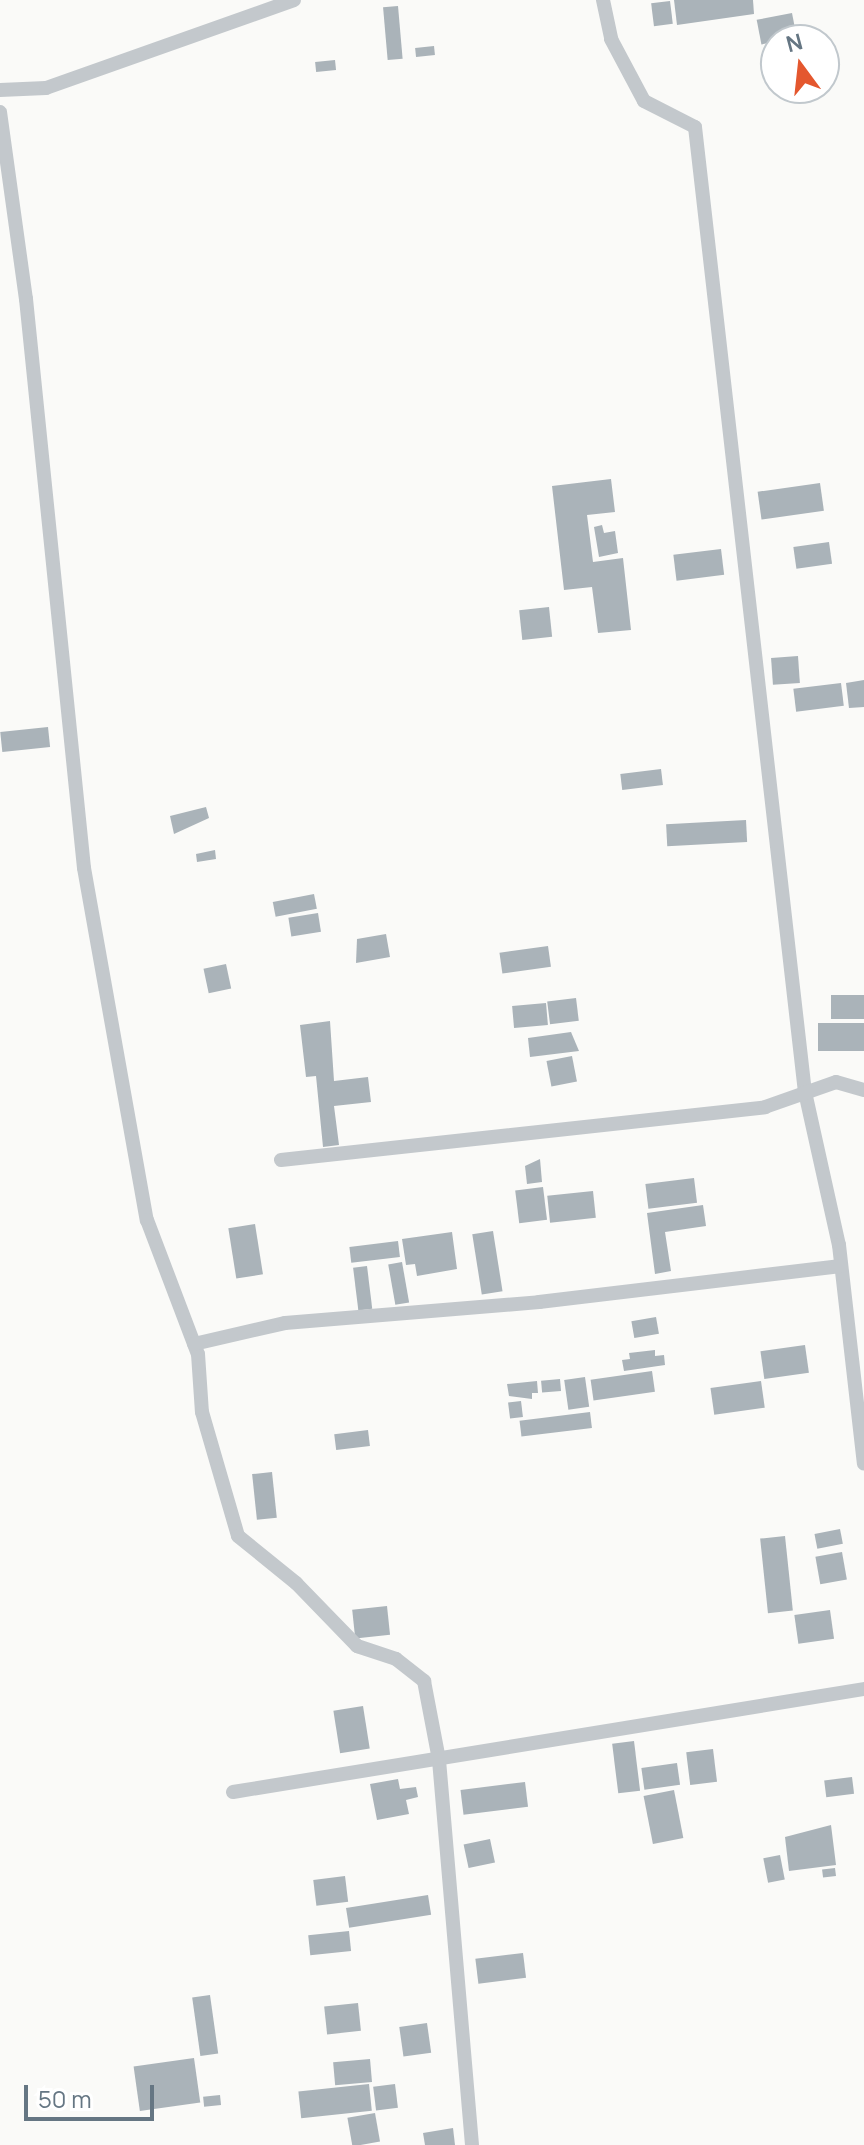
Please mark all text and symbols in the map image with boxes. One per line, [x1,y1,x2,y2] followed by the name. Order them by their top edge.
[760,24,840,104] north arrow
[783,26,806,59] text: N
[28,2069,158,2119] scale bar
[38,2082,92,2115] text: 50 m

